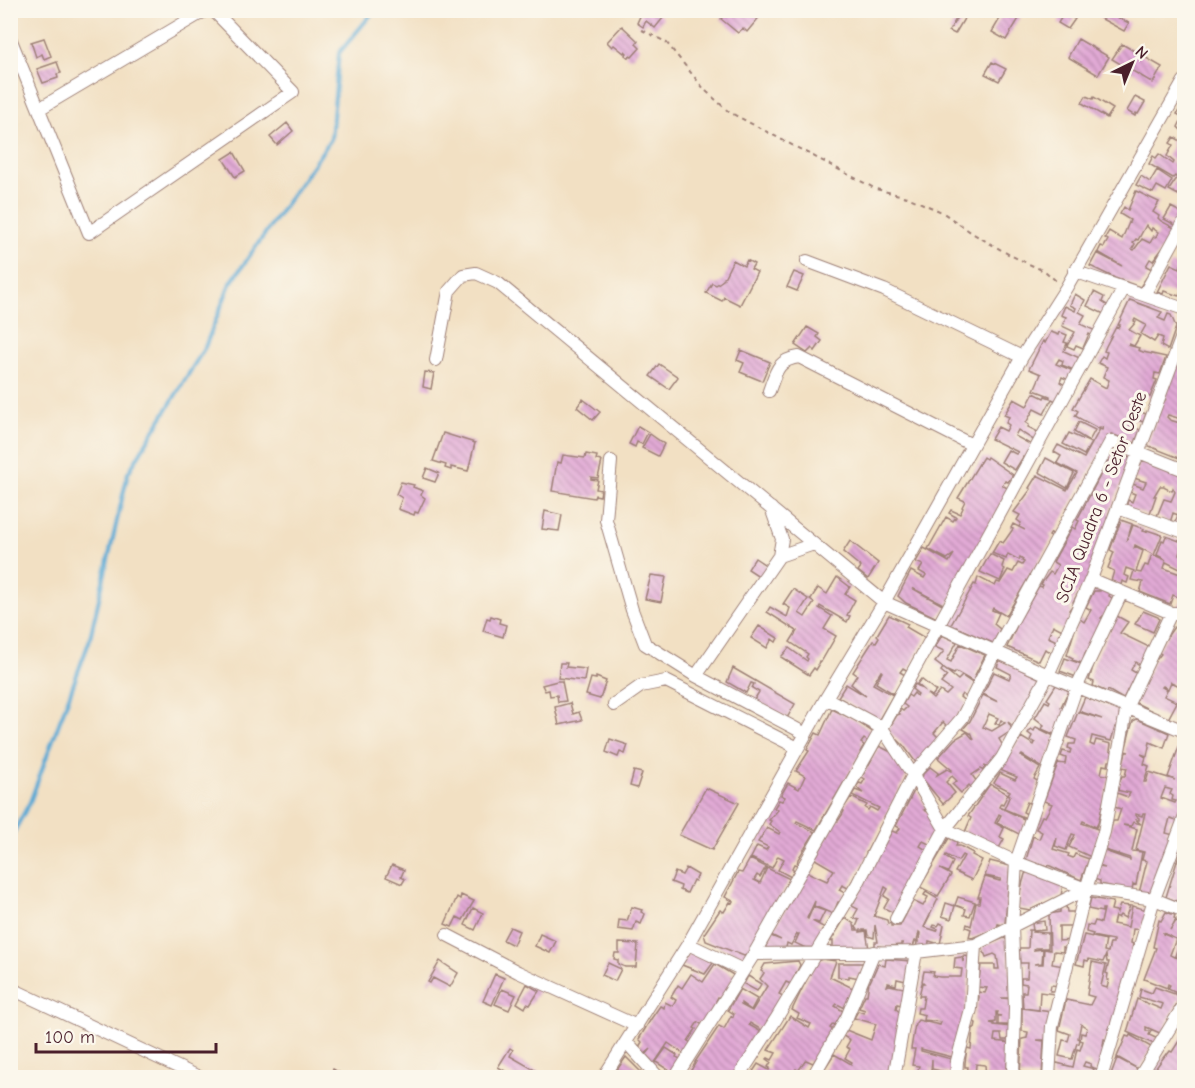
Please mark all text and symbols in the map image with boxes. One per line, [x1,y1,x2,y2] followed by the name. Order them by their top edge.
[1102,33,1162,93] north arrow
[1132,43,1152,63] text: N
[1051,389,1151,606] street label: SCIA Quadra 6 - Setor Oeste
[36,1016,216,1054] scale bar
[45,1027,95,1048] text: 100 m

